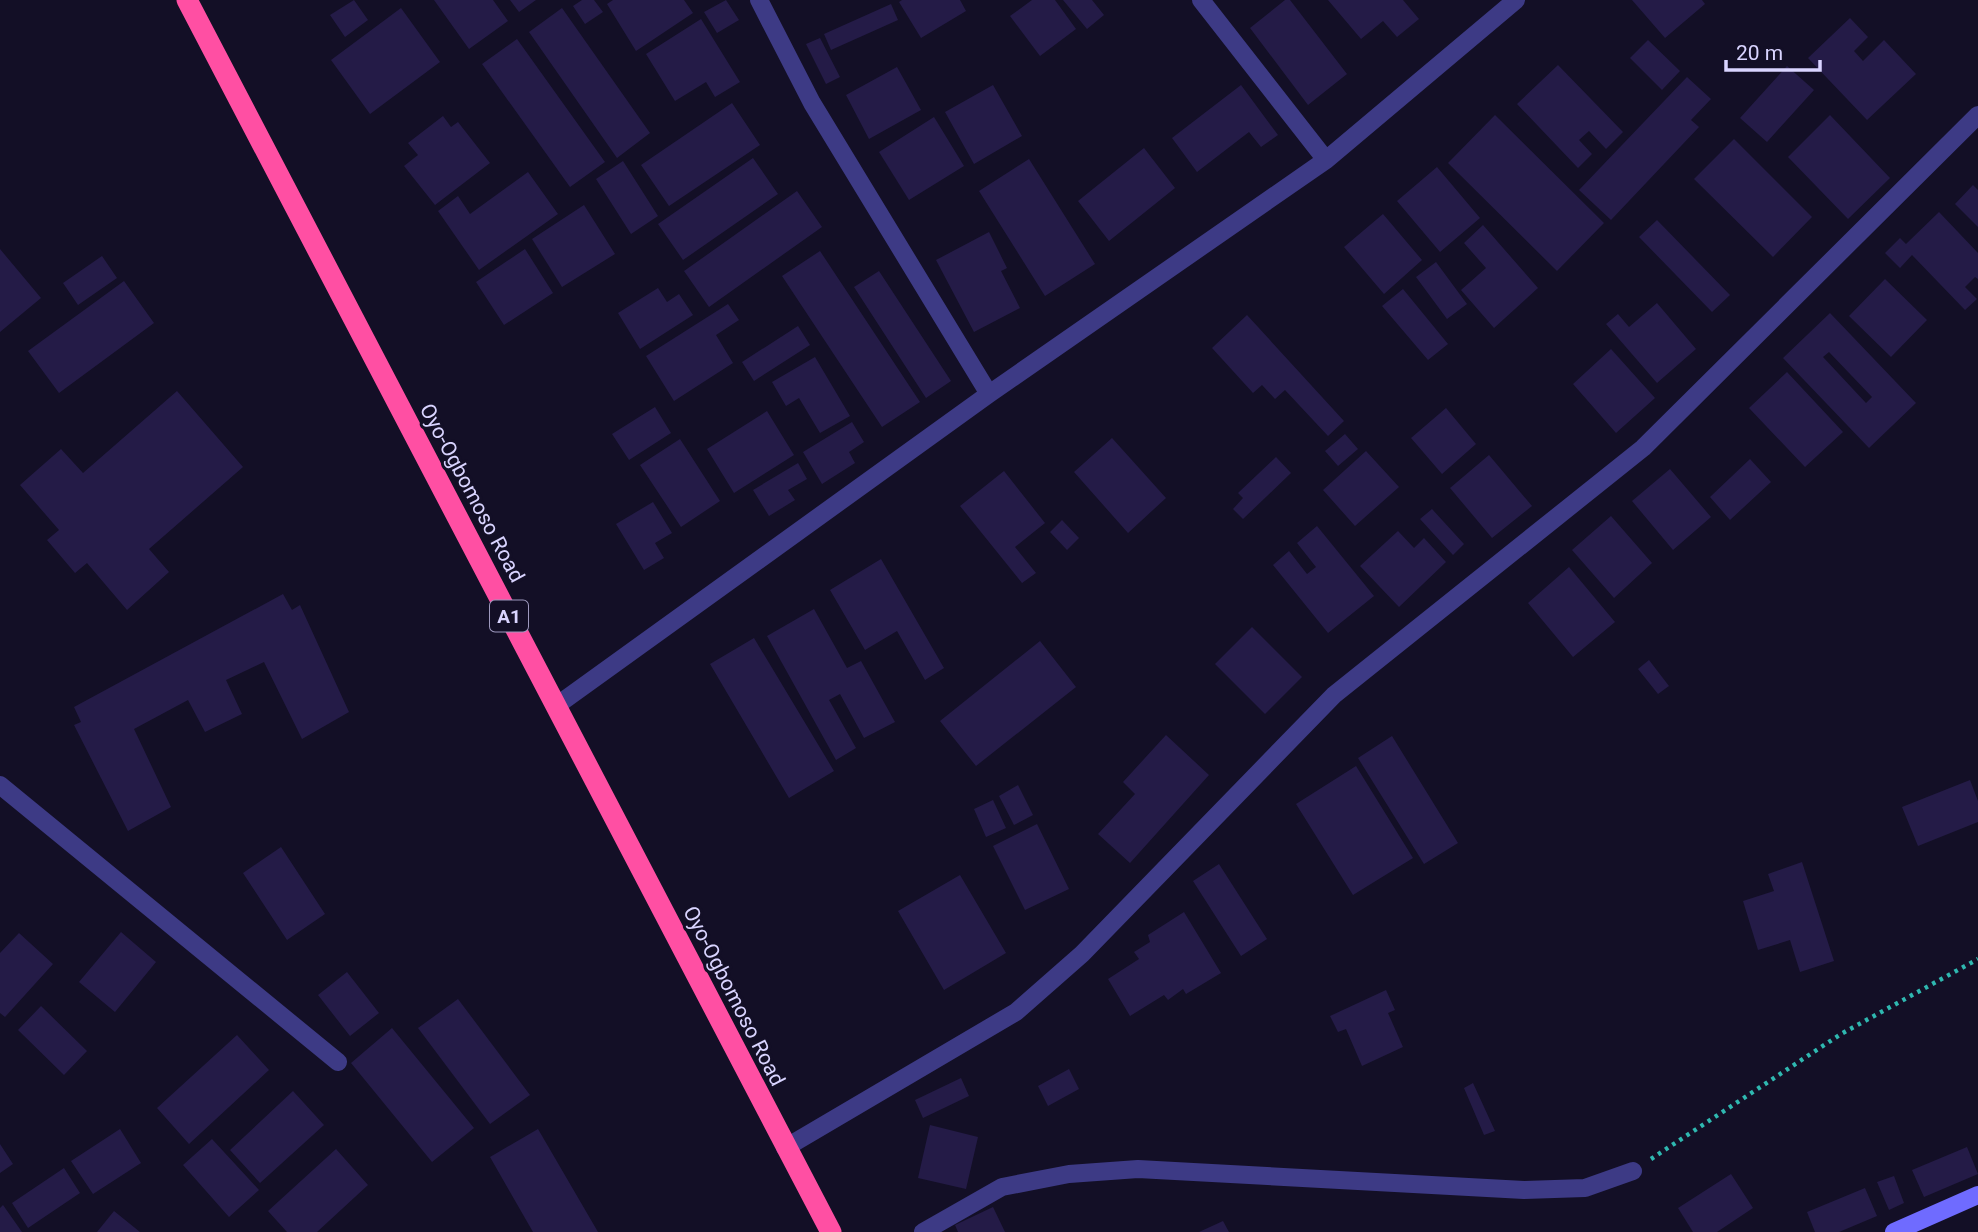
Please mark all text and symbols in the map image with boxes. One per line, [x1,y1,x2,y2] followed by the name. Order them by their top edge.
[1726,28,1820,72] scale bar
[1736,41,1783,65] text: 20 m
[415,400,529,586] street label: Oyo-Ogbomoso Road
[490,600,528,632] road number: A1
[678,902,790,1090] street label: Oyo-Ogbomoso Road

